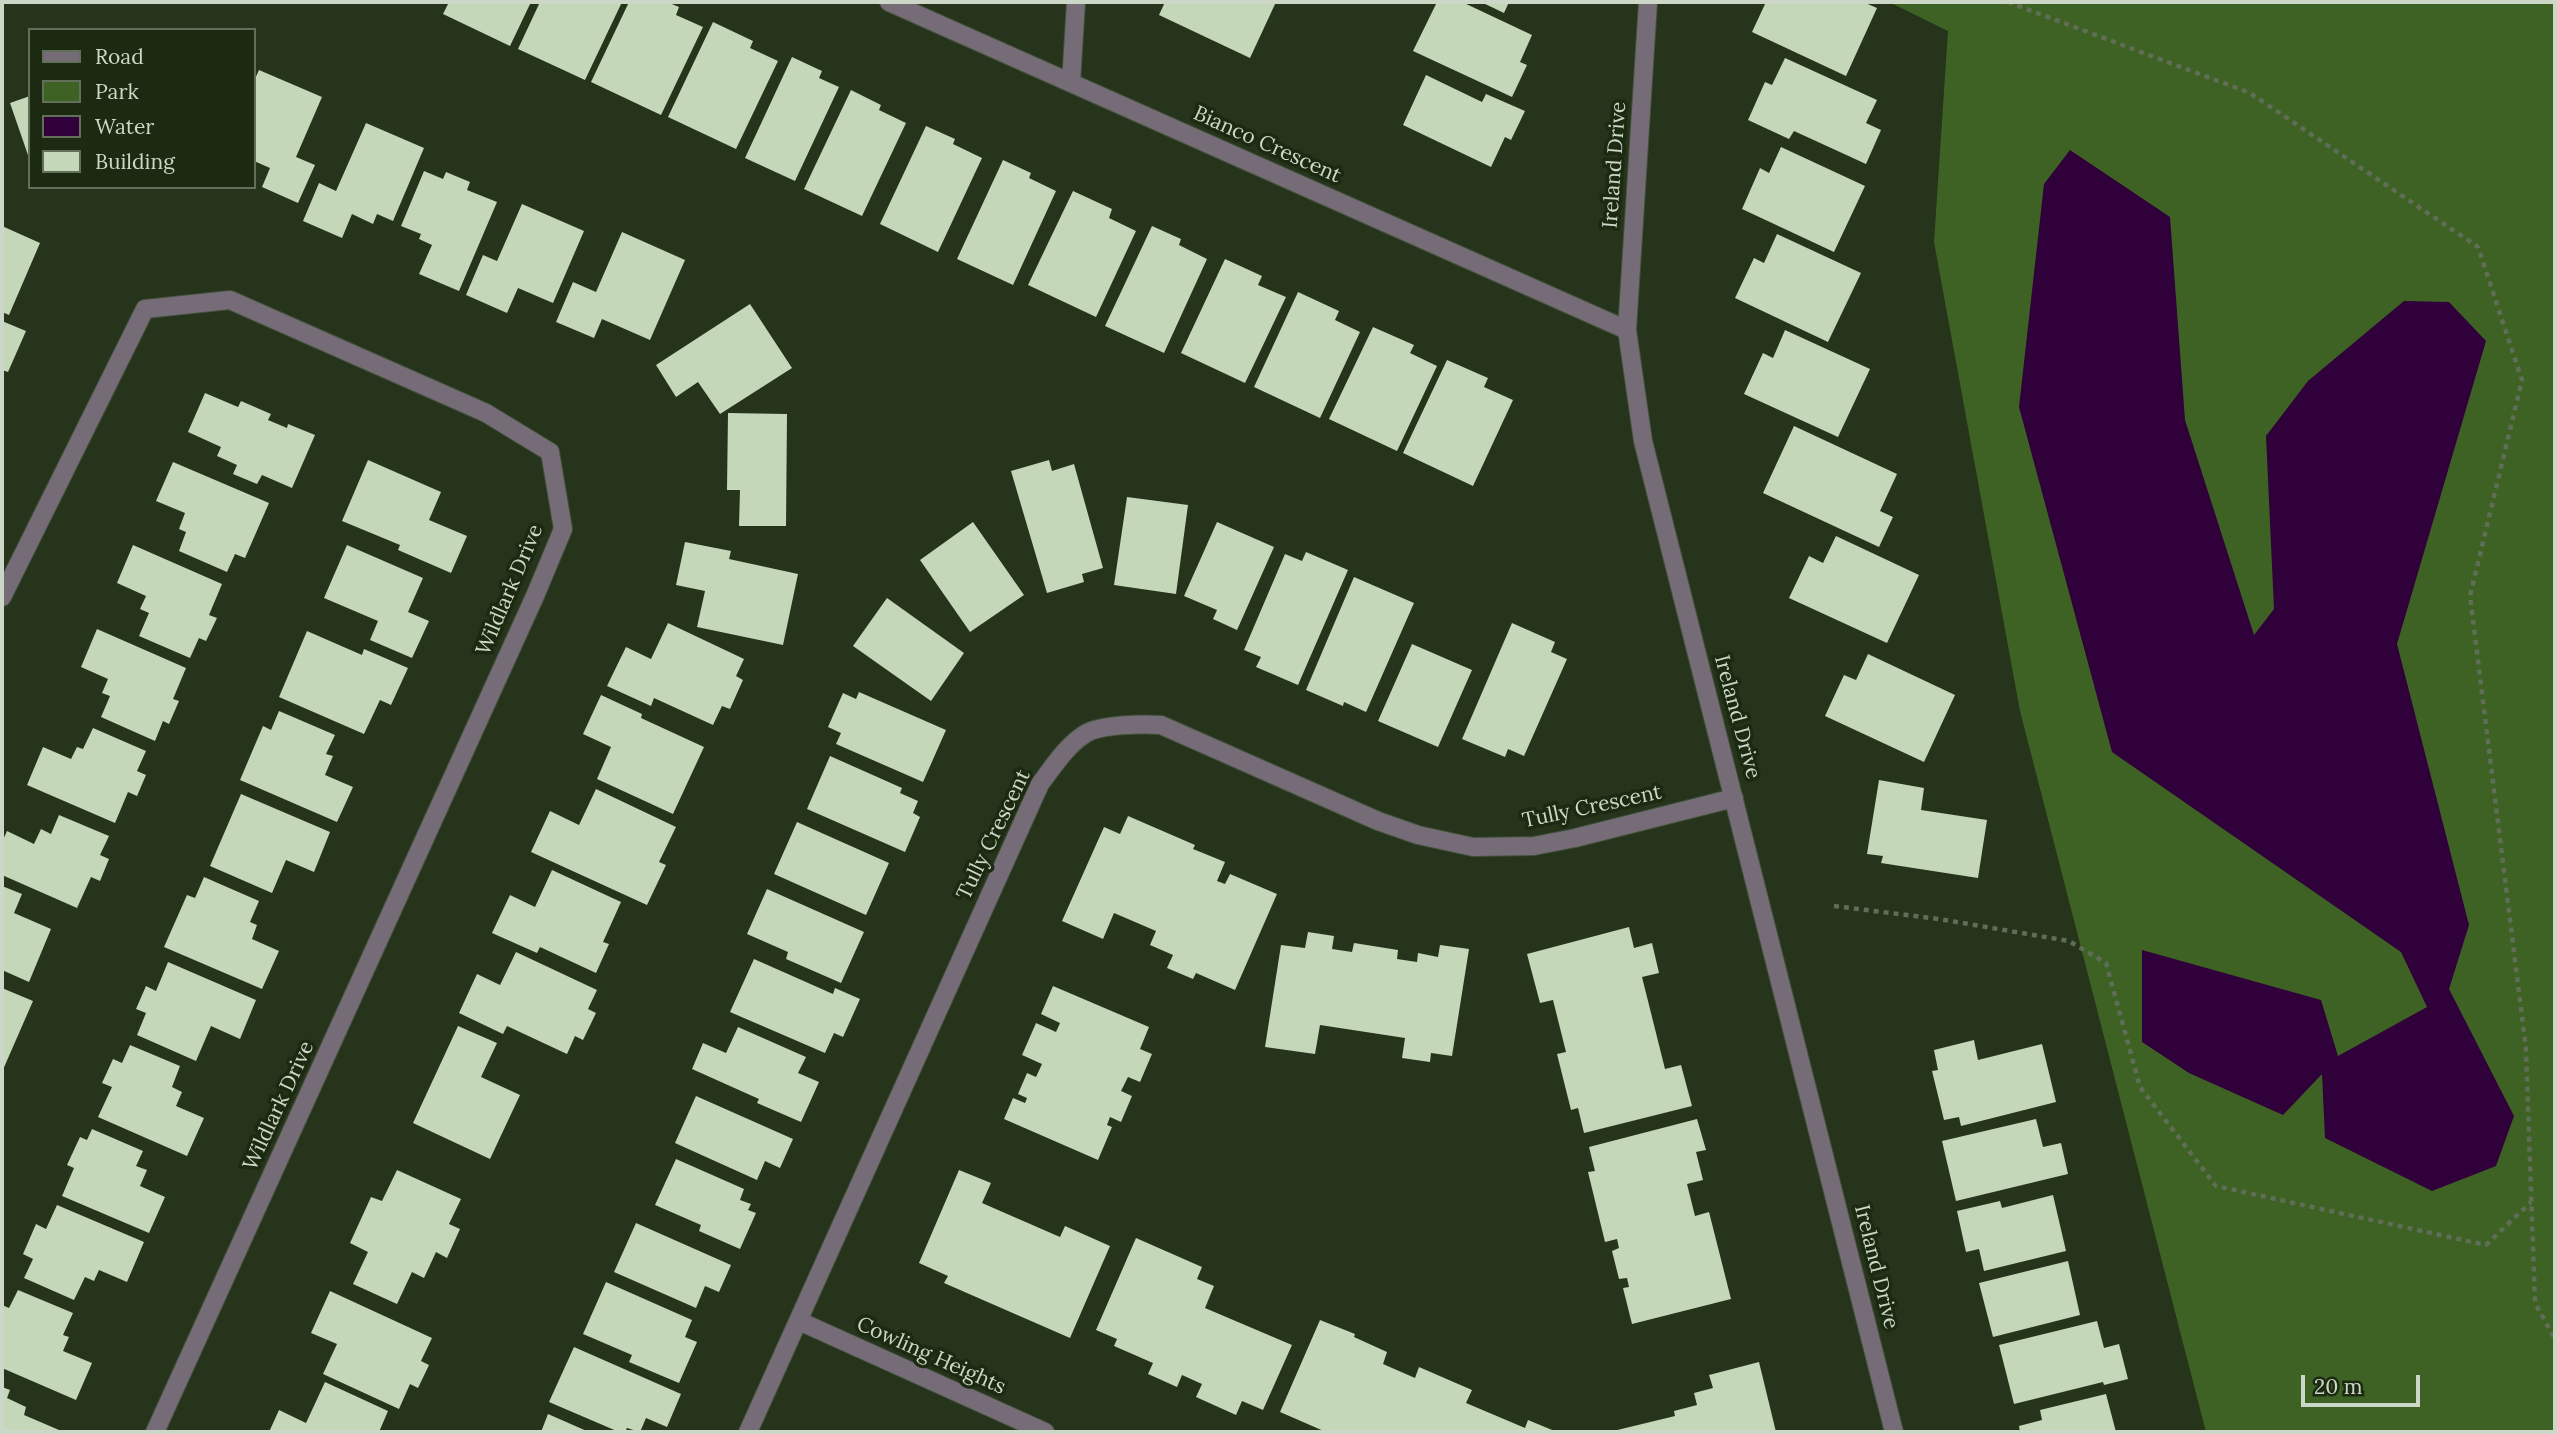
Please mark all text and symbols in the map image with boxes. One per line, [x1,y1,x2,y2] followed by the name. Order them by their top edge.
[28,28,256,189] legend
[95,43,144,70] text: Road
[95,78,139,105] text: Park
[1189,101,1345,189] street label: Bianco Crescent
[1598,101,1632,229] street label: Ireland Drive
[95,113,154,140] text: Water
[95,148,175,175] text: Building
[471,521,549,659] street label: Wildlark Drive
[1708,652,1766,782] street label: Ireland Drive
[952,766,1036,904] street label: Tully Crescent
[1520,780,1664,834] street label: Tully Crescent
[238,1037,320,1175] street label: Wildlark Drive
[1848,1202,1904,1332] street label: Ireland Drive
[853,1312,1009,1400] street label: Cowling Heights
[2305,1360,2424,1404] scale bar
[2314,1373,2363,1400] text: 20 m

